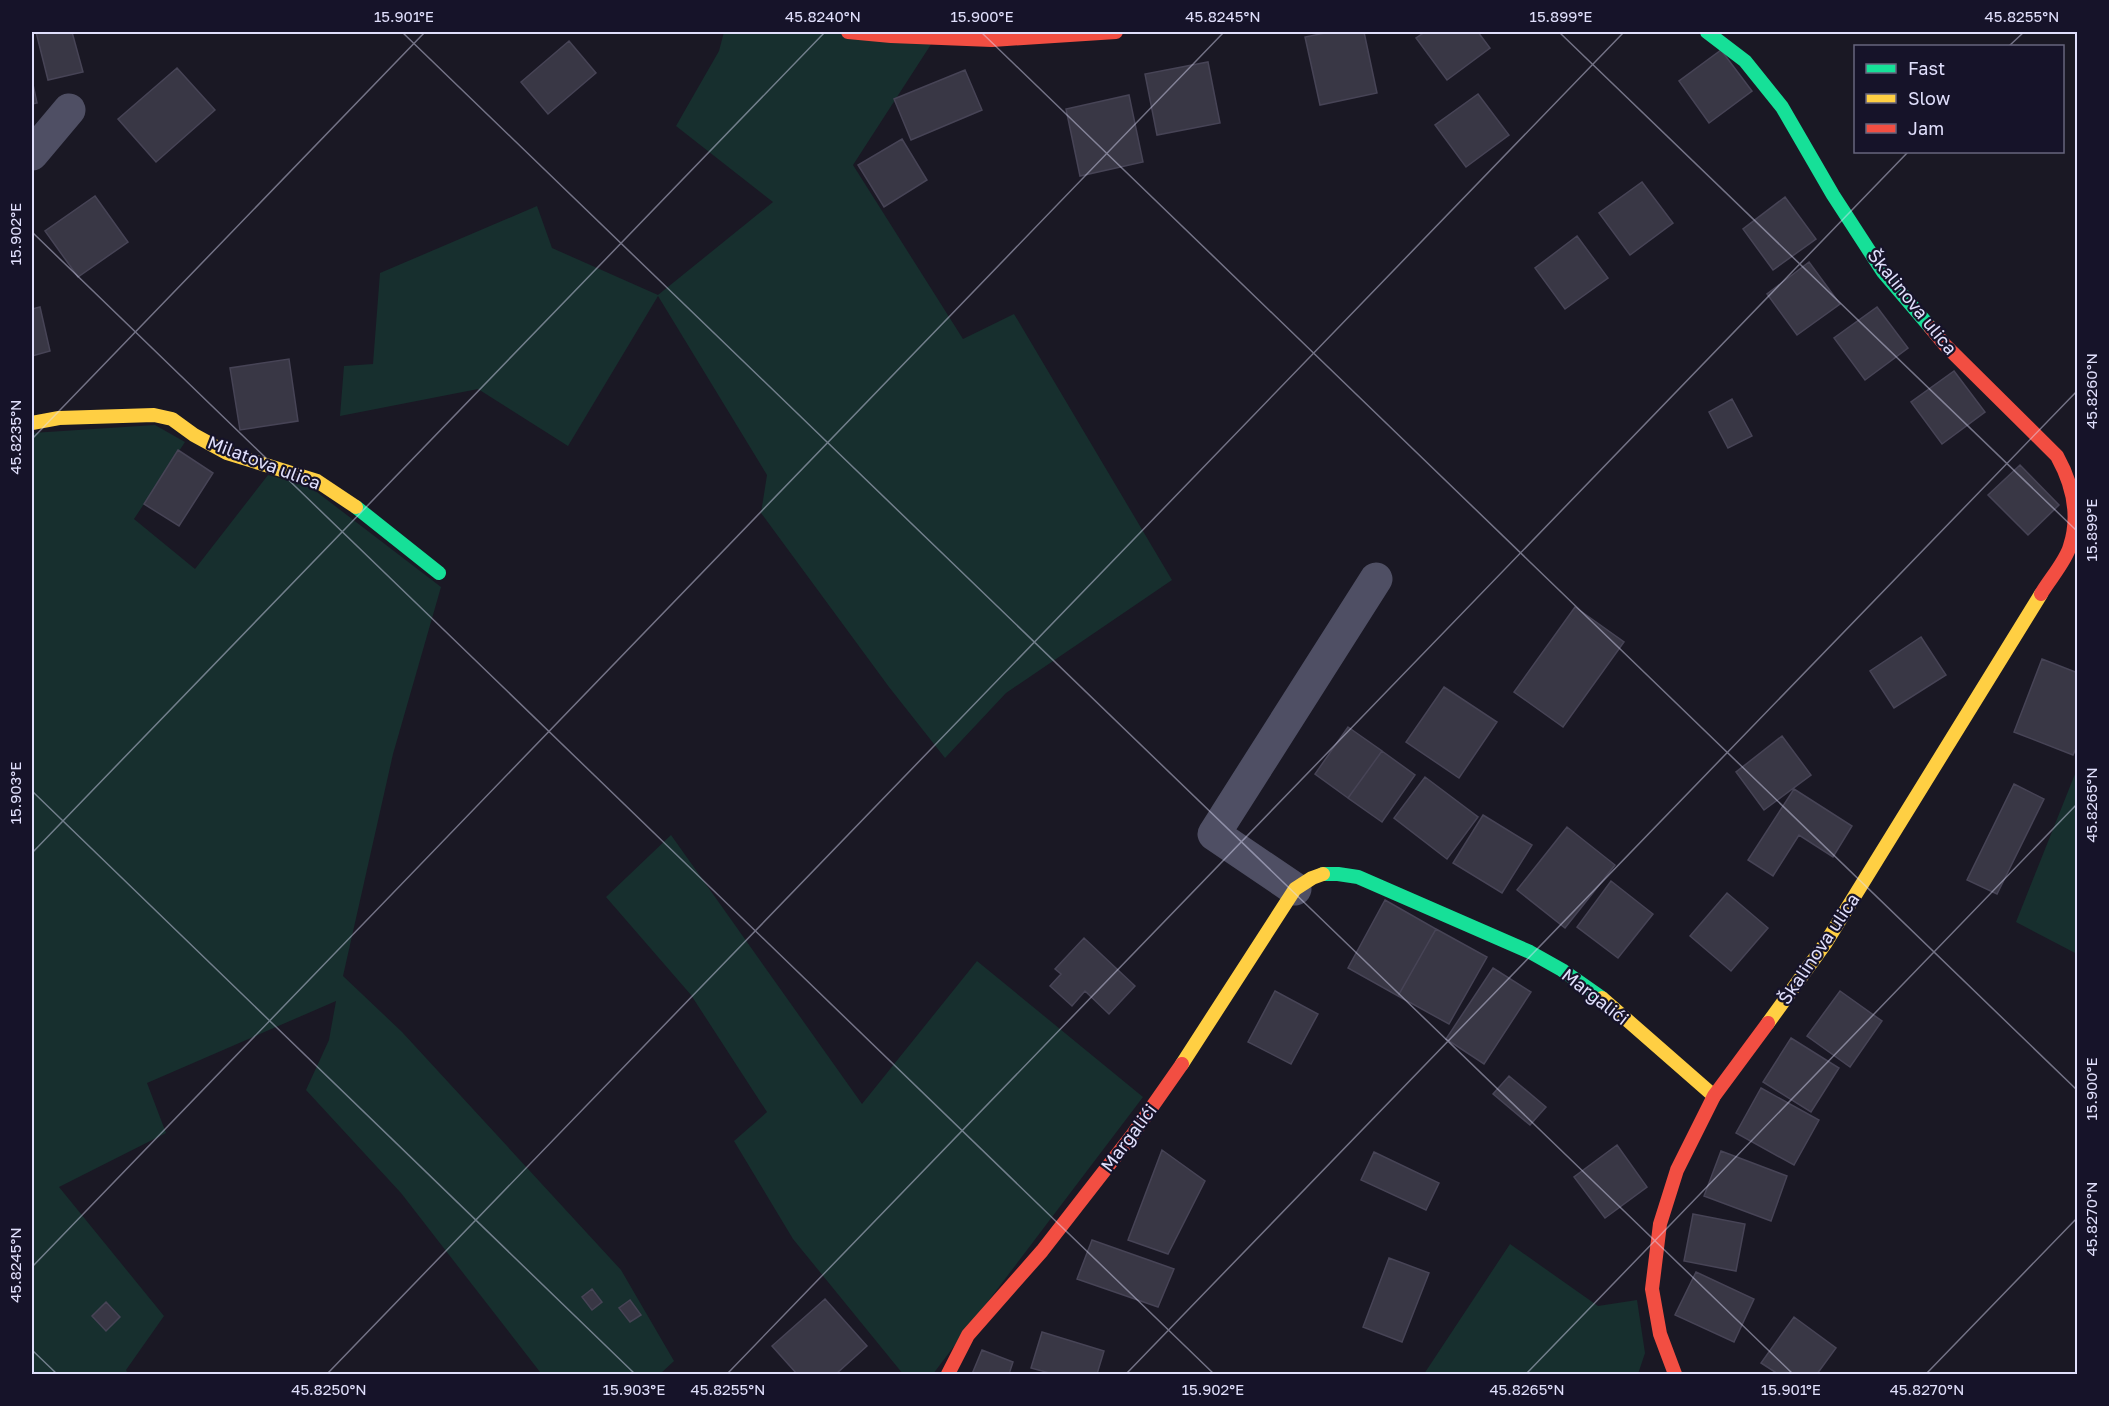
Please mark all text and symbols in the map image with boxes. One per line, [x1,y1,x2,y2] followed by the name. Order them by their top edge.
[374,7,434,25] text: 15.901°E
[785,7,861,25] text: 45.8240°N
[950,7,1014,25] text: 15.900°E
[1185,7,1261,25] text: 45.8245°N
[1530,7,1592,25] text: 15.899°E
[1985,7,2059,25] text: 45.8255°N
[1854,45,2064,153] legend
[1908,57,1945,79] text: Fast
[1908,87,1951,109] text: Slow
[1908,117,1944,139] text: Jam
[6,203,24,265] text: 15.902°E
[1863,244,1962,359] street label: Škalinova ulica
[2082,353,2100,429] text: 45.8260°N
[6,400,24,474] text: 45.8235°N
[205,430,324,494] street label: Milatova ulica
[2082,499,2100,561] text: 15.899°E
[6,762,24,824] text: 15.903°E
[2082,767,2100,843] text: 45.8265°N
[1773,889,1863,1008] street label: Škalinova ulica
[1558,963,1633,1029] street label: Margalići
[2082,1057,2100,1121] text: 15.900°E
[1096,1099,1161,1176] street label: Margalići
[2082,1182,2100,1256] text: 45.8270°N
[6,1227,24,1303] text: 45.8245°N
[291,1380,367,1398] text: 45.8250°N
[603,1380,665,1398] text: 15.903°E
[691,1380,765,1398] text: 45.8255°N
[1182,1380,1244,1398] text: 15.902°E
[1489,1380,1565,1398] text: 45.8265°N
[1761,1380,1821,1398] text: 15.901°E
[1890,1380,1964,1398] text: 45.8270°N

